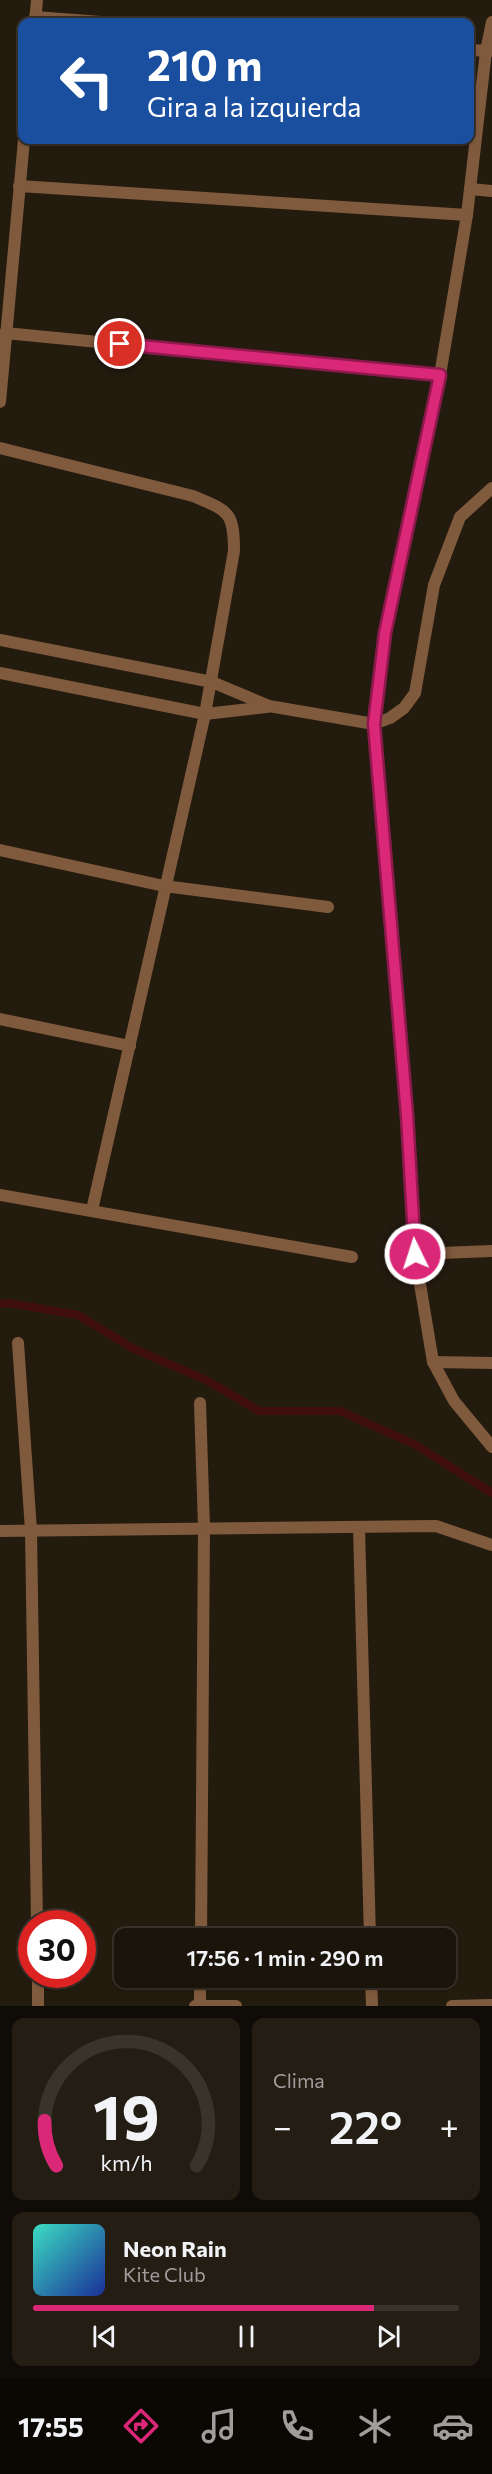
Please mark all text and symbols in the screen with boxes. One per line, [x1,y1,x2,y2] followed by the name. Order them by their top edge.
[147,38,262,90] text: 210 m
[48,42,126,120] icon: left
[147,90,361,123] text: Gira a la izquierda
[94,318,145,369] pin
[103,327,136,360] icon: arrive
[383,1222,447,1286] position arrow
[18,1910,96,1988] speed limit sign: 30
[186,1944,384,1971] text: 17:56 · 1 min · 290 m
[273,2068,325,2092] text: Clima
[93,2077,159,2153] text: 19
[329,2098,402,2153] text: 22°
[273,2105,292,2146] text: −
[440,2105,459,2146] text: +
[100,2149,152,2175] text: km/h
[123,2235,227,2262] text: Neon Rain
[123,2262,206,2286] text: Kite Club
[88,2320,121,2353] icon: previous
[230,2320,263,2353] icon: pause
[372,2320,405,2353] icon: next
[120,2405,162,2447] icon: directions
[198,2405,240,2447] icon: music
[276,2405,318,2447] icon: phone
[354,2405,396,2447] icon: climate
[432,2405,474,2447] icon: car
[18,2410,84,2443] text: 17:55

